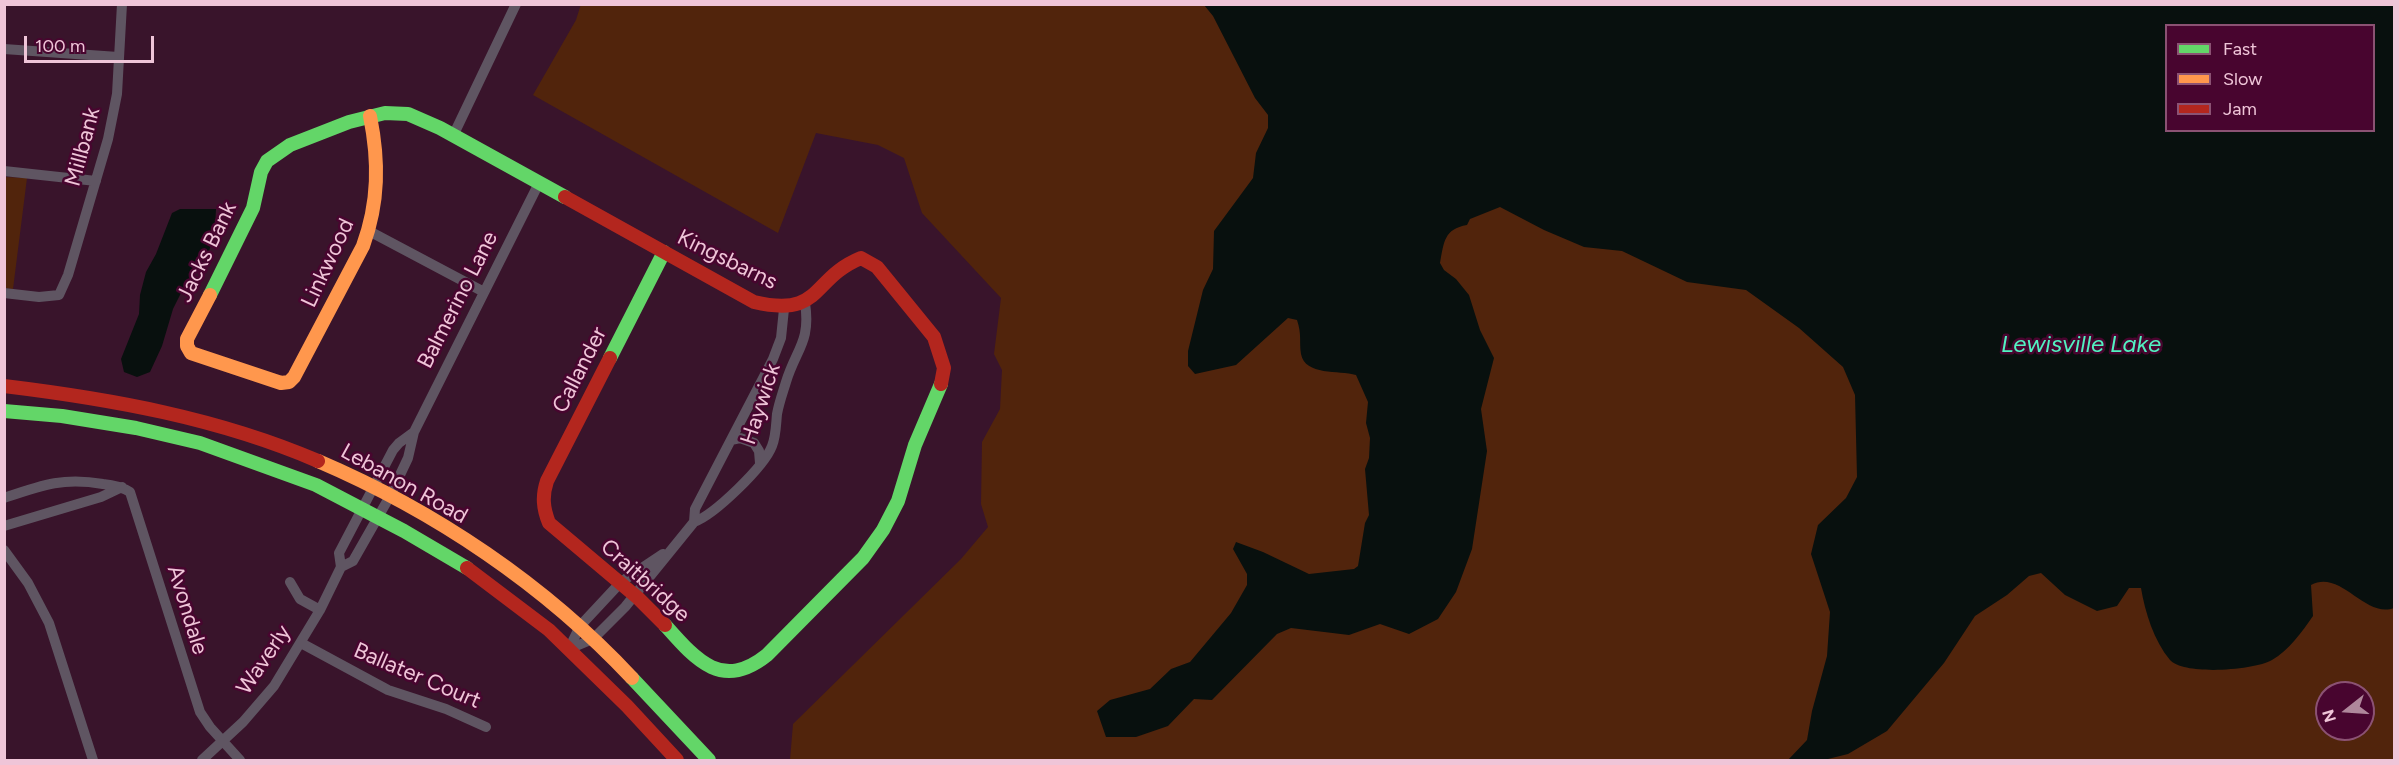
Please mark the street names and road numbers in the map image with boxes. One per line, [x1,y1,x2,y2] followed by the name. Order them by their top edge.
[60,105,106,189] street label: Millbank
[171,197,243,307] street label: Jacks Bank
[296,214,360,312] street label: Linkwood
[673,224,781,296] street label: Kingsbarns
[412,227,504,373] street label: Balmerino Lane
[547,323,613,417] street label: Callander
[735,360,787,448] street label: Haywick
[336,438,472,530] street label: Lebanon Road
[595,534,695,628] street label: Craitbridge
[161,562,213,658] street label: Avondale
[231,620,297,700] street label: Waverly
[350,637,484,715] street label: Ballater Court

